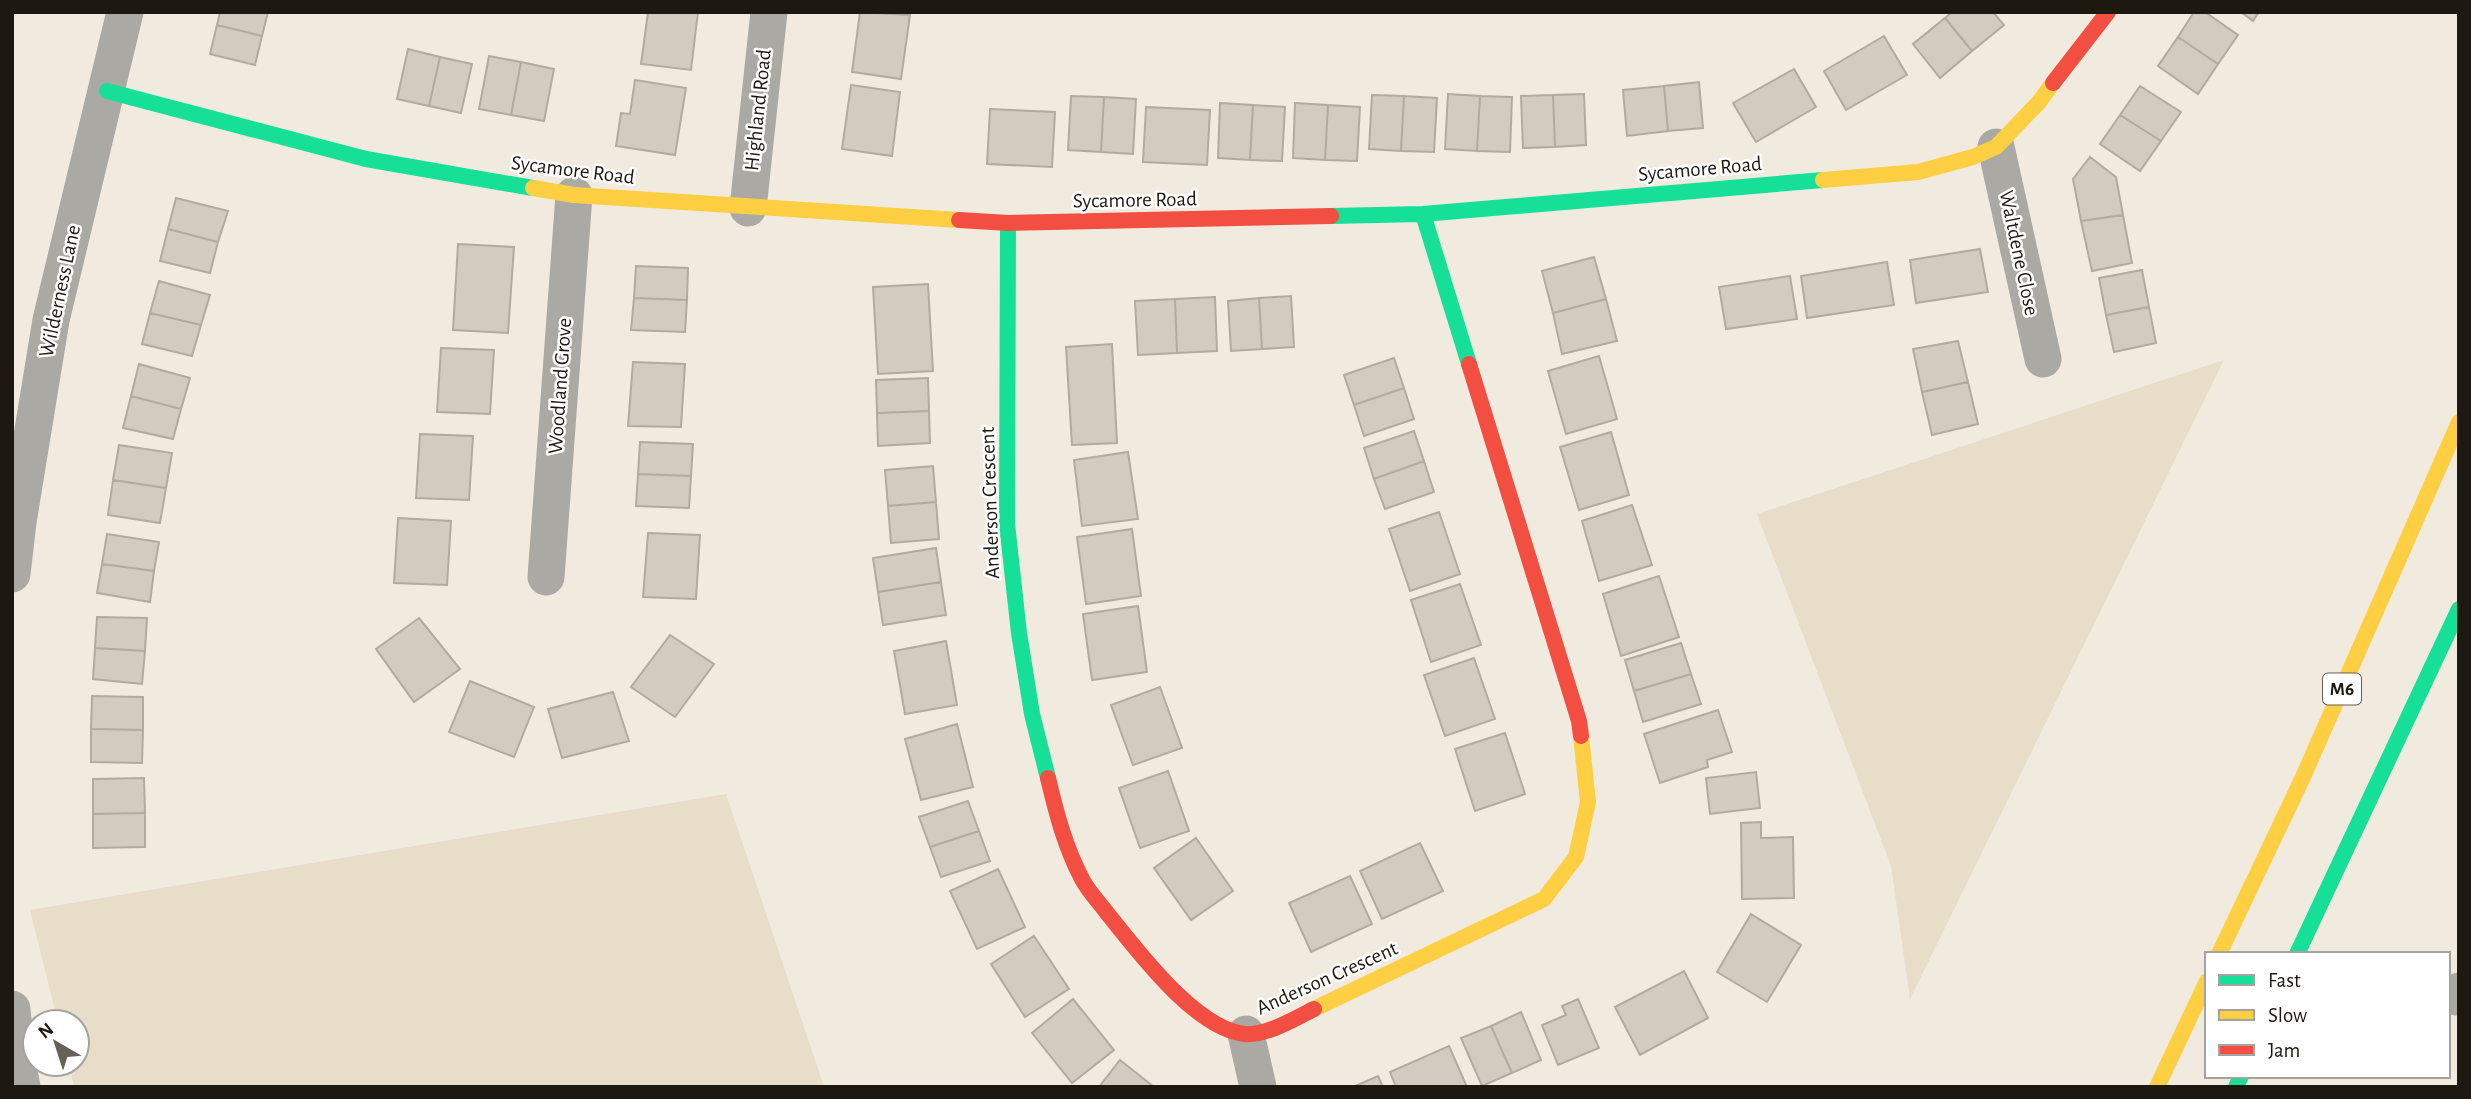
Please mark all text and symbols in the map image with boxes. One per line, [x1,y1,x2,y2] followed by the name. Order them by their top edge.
[741,48,775,172] street label: Highland Road
[510,152,636,188] street label: Sycamore Road
[1637,153,1763,185] street label: Sycamore Road
[1073,188,1197,212] street label: Sycamore Road
[1995,189,2043,317] street label: Waltdene Close
[36,223,84,359] street label: Wilderness Lane
[545,317,575,455] street label: Woodland Grove
[977,426,1003,579] street label: Anderson Crescent
[2323,674,2361,704] road number: M6
[1253,937,1401,1019] street label: Anderson Crescent
[2205,952,2450,1078] legend
[2268,970,2301,991] text: Fast
[2268,1005,2307,1026] text: Slow
[21,1008,91,1078] north arrow
[35,1019,57,1042] text: N
[2268,1040,2300,1061] text: Jam

